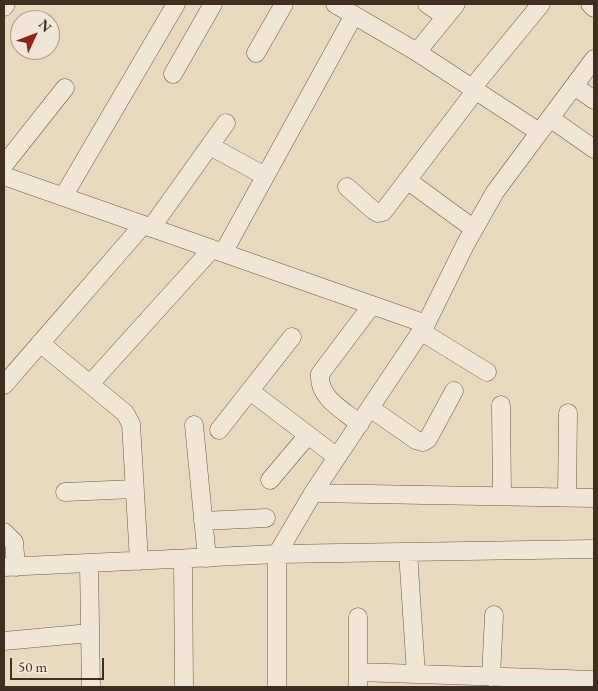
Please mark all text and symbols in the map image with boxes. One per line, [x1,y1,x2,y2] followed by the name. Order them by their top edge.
[10,10,60,60] north arrow
[35,15,56,36] text: N
[12,648,106,680] scale bar
[18,657,47,676] text: 50 m

